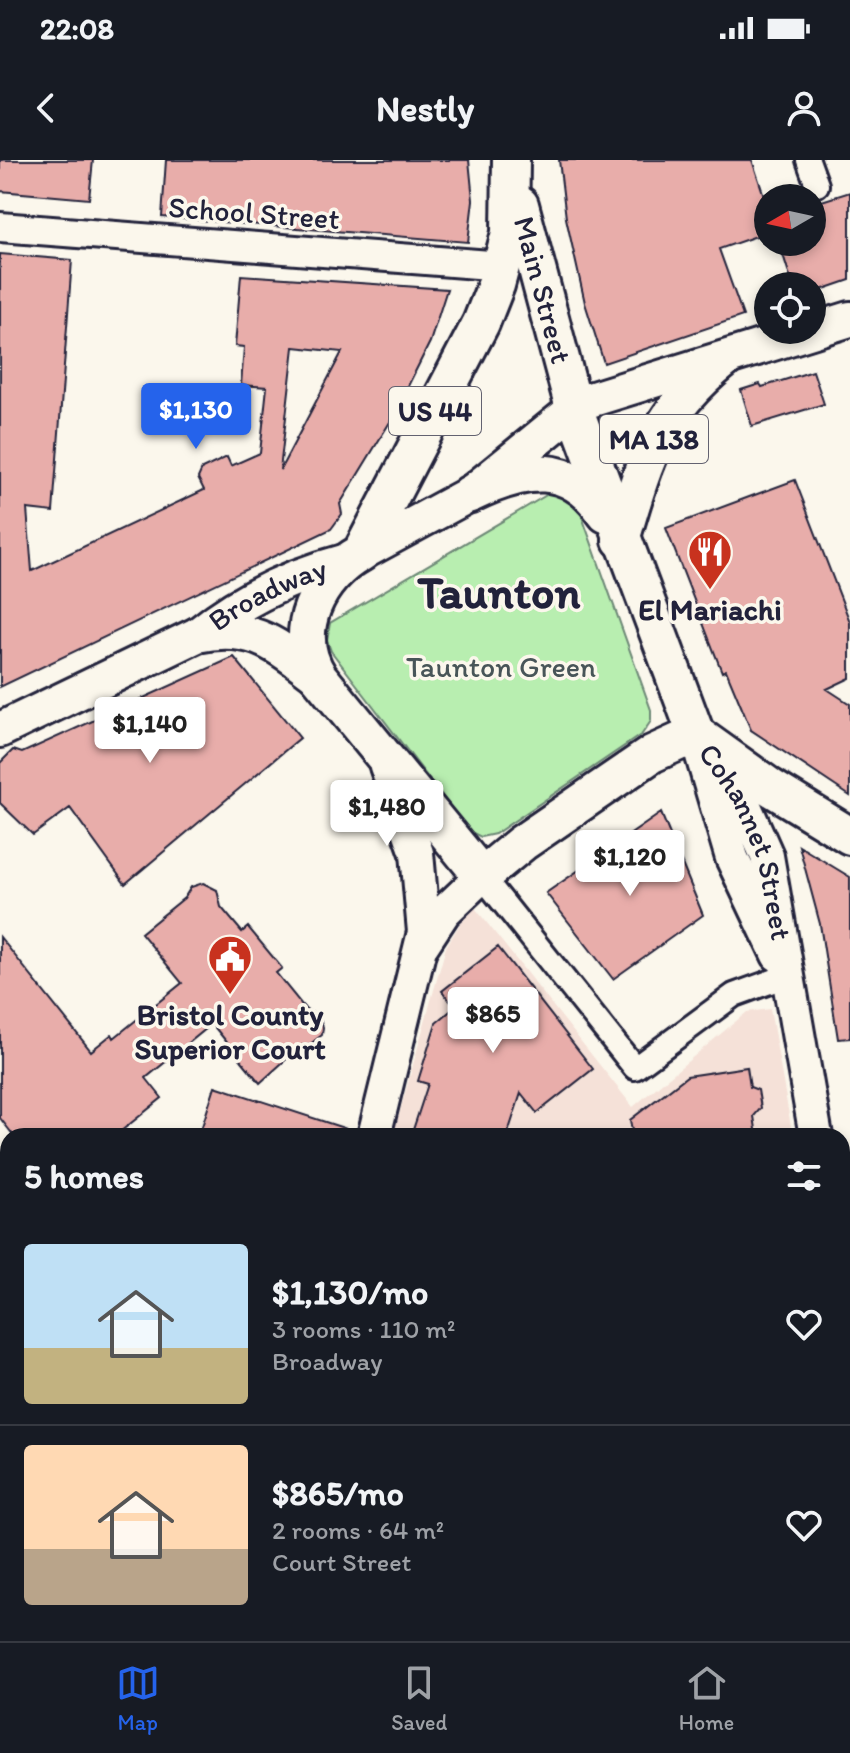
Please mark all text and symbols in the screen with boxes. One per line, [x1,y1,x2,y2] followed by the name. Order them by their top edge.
[40,10,114,47] text: 22:08
[24,86,68,130] icon: back
[782,86,826,130] icon: person
[376,87,474,130] text: Nestly
[754,184,826,256] north arrow
[754,184,826,344] map controls
[167,188,341,237] street label: School Street
[506,212,580,367] street label: Main Street
[754,272,826,344] button: locate
[131,383,261,451] pin: $1,130
[389,387,481,435] road number: US 44
[159,393,233,425] text: $1,130
[600,415,708,463] road number: MA 138
[686,528,734,591] restaurant icon: El Mariachi
[201,549,331,639] street label: Broadway
[417,564,580,620] district label: Taunton
[638,591,782,628] place label: El Mariachi
[406,648,596,685] park label: Taunton Green
[85,697,215,765] pin: $1,140
[112,707,188,739] text: $1,140
[691,736,800,943] street label: Cohannet Street
[322,780,452,848] pin: $1,480
[348,790,426,822] text: $1,480
[565,830,695,898] pin: $1,120
[593,840,667,872] text: $1,120
[206,933,254,996] public building icon: Bristol County Superior Court
[446,987,540,1055] pin: $865
[135,996,326,1067] place label: Bristol County Superior Court
[466,997,520,1029] text: $865
[782,1154,826,1198] icon: filters
[24,1156,144,1197] text: 5 homes
[272,1272,428,1313] text: $1,130/mo
[88,1276,184,1372] icon: home
[782,1302,826,1346] icon: heart
[272,1313,455,1345] text: 3 rooms · 110 m²
[272,1345,383,1377] text: Broadway
[272,1473,404,1514] text: $865/mo
[88,1477,184,1573] icon: home
[782,1503,826,1547] icon: heart
[272,1514,444,1546] text: 2 rooms · 64 m²
[272,1546,411,1578] text: Court Street
[116,1661,160,1736] tab: Map
[391,1661,447,1736] tab: Saved
[679,1661,734,1736] tab: Home

